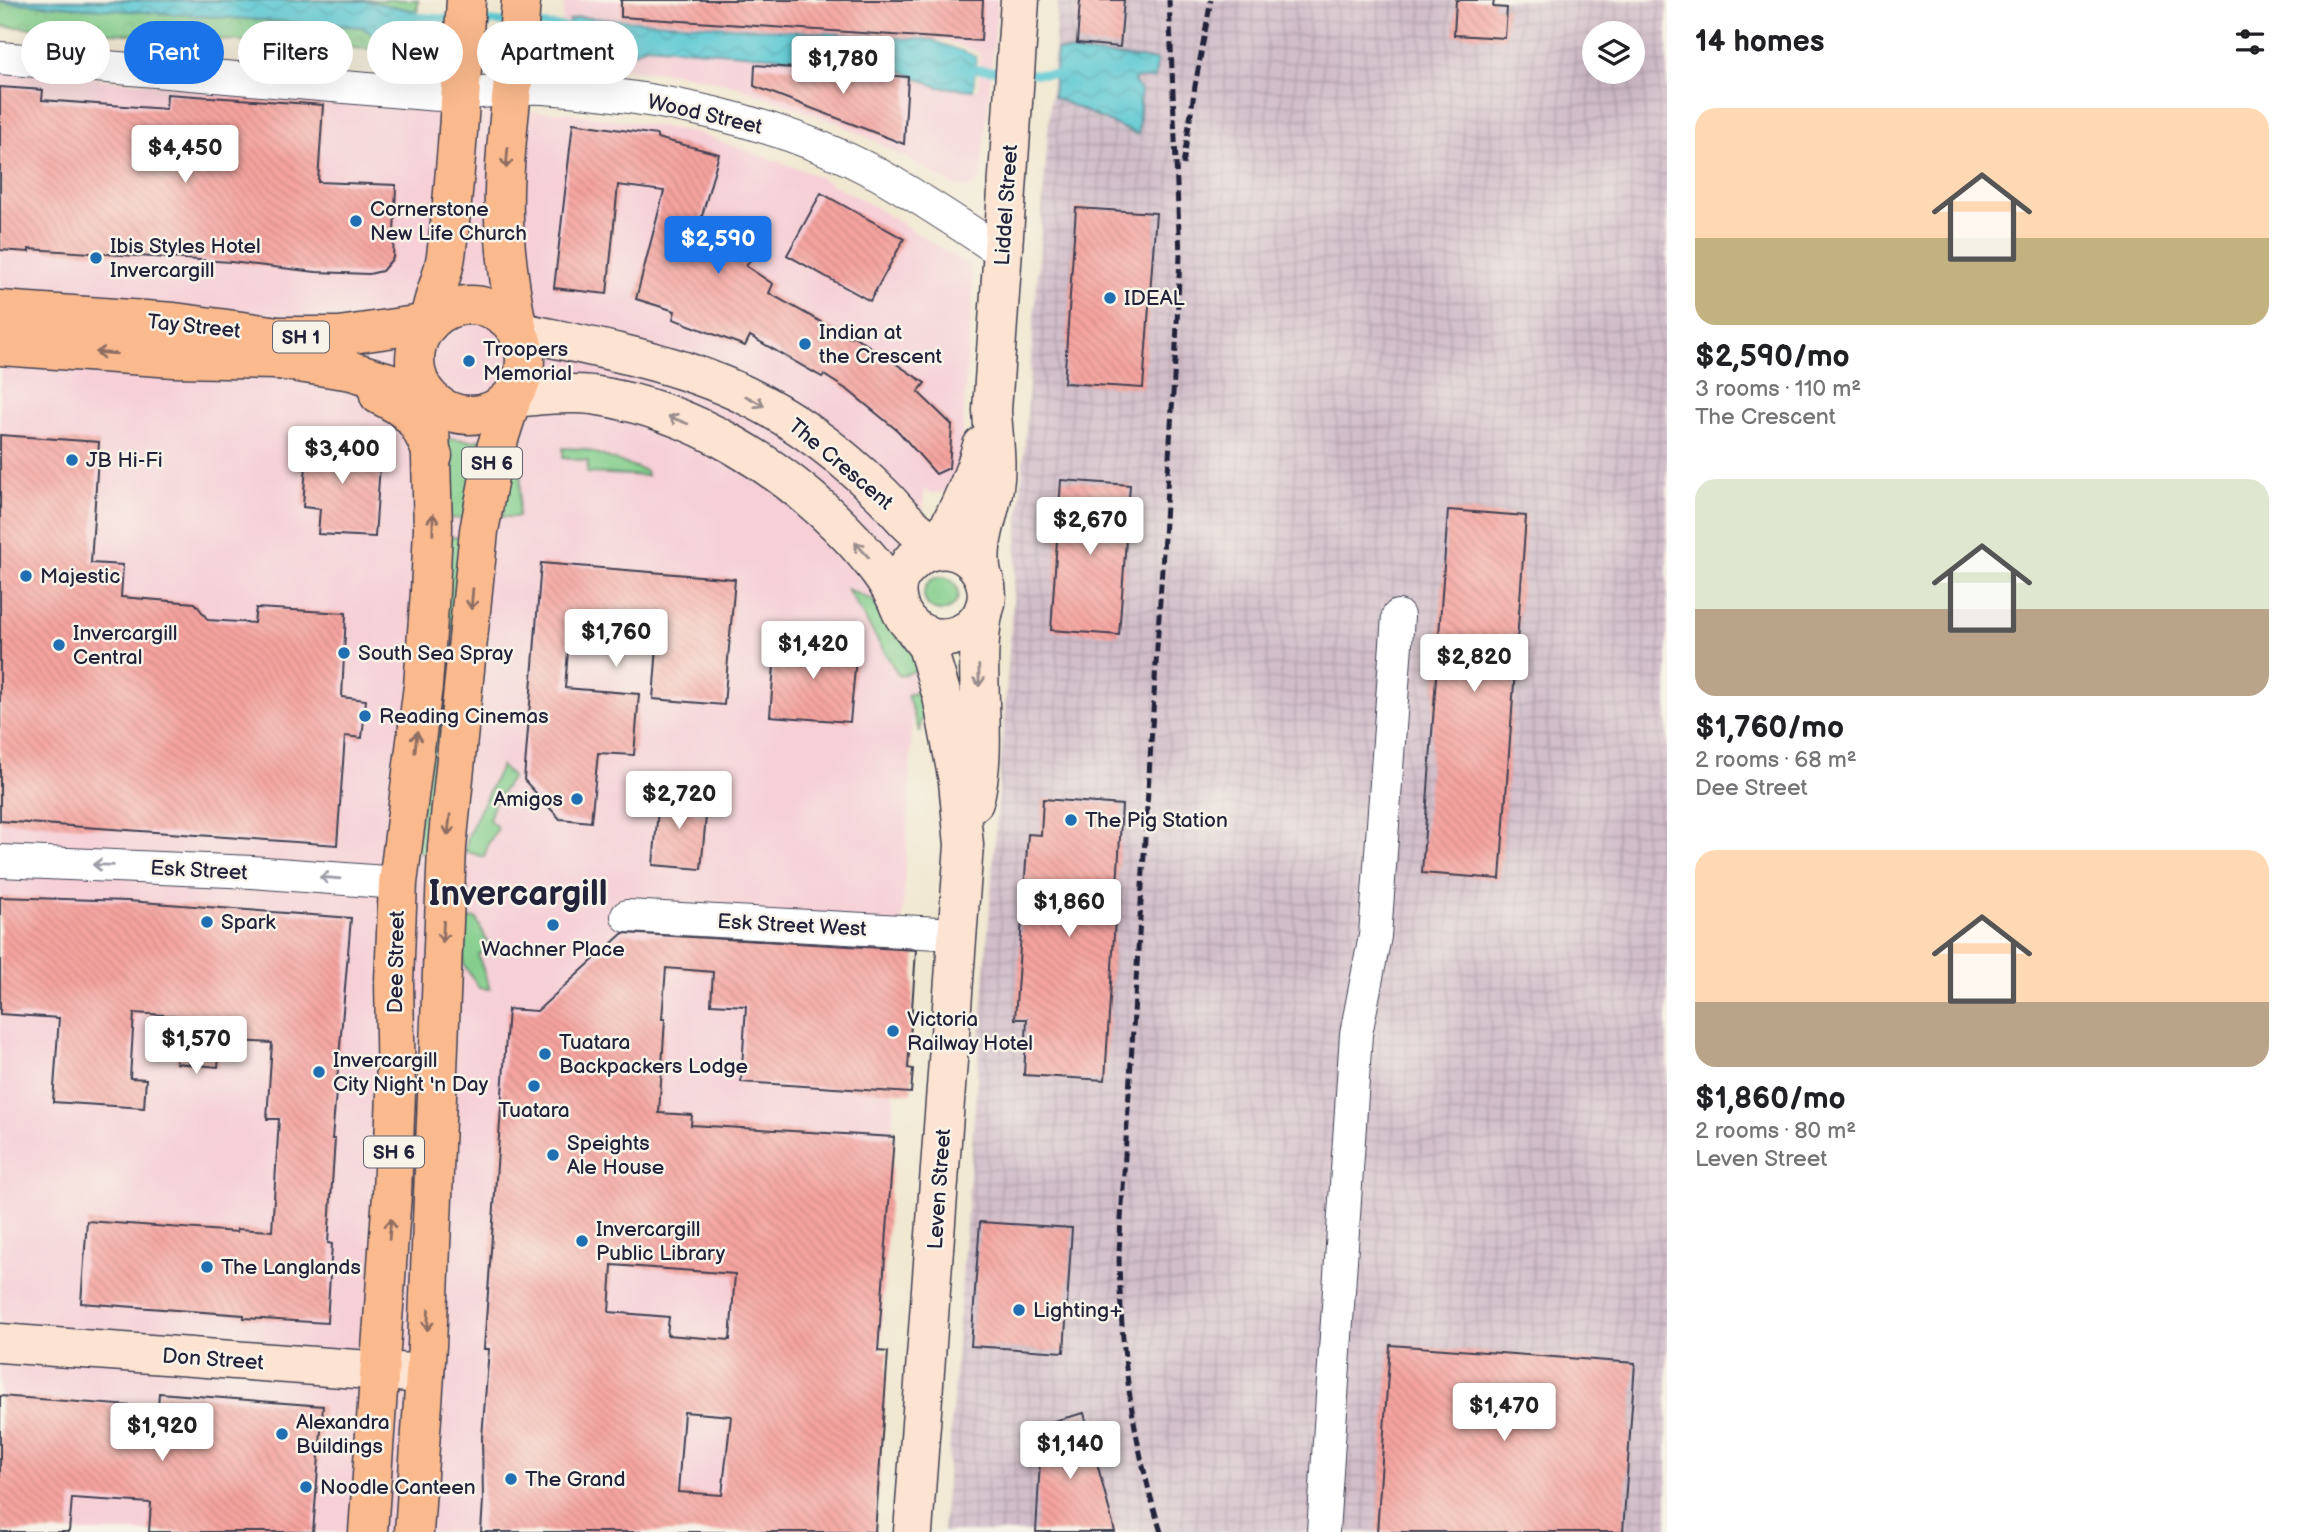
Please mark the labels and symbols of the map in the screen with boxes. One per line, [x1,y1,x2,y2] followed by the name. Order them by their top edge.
[786,36,900,96] pin: $1,780
[645,89,765,140] street label: Wood Street
[128,125,242,185] pin: $4,450
[990,143,1023,266] street label: Liddel Street
[500,146,513,169] one-way arrow
[370,197,527,246] place label: Cornerstone New Life Church
[348,213,364,229] marker: Cornerstone New Life Church
[661,216,775,276] pin: $2,590
[110,234,261,283] place label: Ibis Styles Hotel Invercargill
[88,250,104,266] marker: Ibis Styles Hotel Invercargill
[1124,286,1185,311] place label: IDEAL
[1102,290,1118,306] marker: IDEAL
[146,309,242,344] street label: Tay Street
[819,320,943,369] place label: Indian at the Crescent
[273,322,329,352] road number: SH 1
[797,336,813,352] marker: Indian at the Crescent
[483,337,572,386] place label: Troopers Memorial
[95,346,118,359] one-way arrow
[461,353,477,369] marker: Troopers Memorial
[745,394,765,408] one-way arrow
[668,413,690,425] one-way arrow
[783,413,898,516] street label: The Crescent
[285,426,399,486] pin: $3,400
[462,447,522,478] road number: SH 6
[86,448,163,473] place label: JB Hi-Fi
[64,452,80,468] marker: JB Hi-Fi
[1033,498,1147,557] pin: $2,670
[426,513,440,536] one-way arrow
[854,541,870,559] one-way arrow
[40,564,120,589] place label: Majestic
[18,568,34,584] marker: Majestic
[465,587,478,609] one-way arrow
[559,610,673,669] pin: $1,760
[73,621,177,670] place label: Invercargill Central
[756,622,870,681] pin: $1,420
[1417,634,1531,694] pin: $2,820
[51,637,67,653] marker: Invercargill Central
[358,641,514,666] place label: South Sea Spray
[336,645,352,661] marker: South Sea Spray
[972,665,986,688] one-way arrow
[379,704,549,729] place label: Reading Cinemas
[357,708,373,724] marker: Reading Cinemas
[410,732,423,754] one-way arrow
[622,772,736,831] pin: $2,720
[493,787,563,812] place label: Amigos
[569,791,585,807] marker: Amigos
[1085,808,1228,833] place label: The Pig Station
[1063,812,1079,828] marker: The Pig Station
[442,813,455,836] one-way arrow
[150,855,249,886] street label: Esk Street
[92,859,115,872] one-way arrow
[320,871,342,884] one-way arrow
[428,873,608,916] district label: Invercargill
[1012,880,1126,939] pin: $1,860
[717,909,868,942] street label: Esk Street West
[221,910,276,935] place label: Spark
[383,910,410,1014] street label: Dee Street
[199,914,215,930] marker: Spark
[545,917,561,933] marker: Wachner Place
[437,920,450,943] one-way arrow
[481,937,625,962] place label: Wachner Place
[907,1007,1033,1056] place label: Victoria Railway Hotel
[139,1016,253,1076] pin: $1,570
[885,1023,901,1039] marker: Victoria Railway Hotel
[559,1030,748,1079] place label: Tuatara Backpackers Lodge
[537,1046,553,1062] marker: Tuatara Backpackers Lodge
[333,1048,489,1097] place label: Invercargill City Night 'n Day
[311,1064,327,1080] marker: Invercargill City Night 'n Day
[526,1078,542,1094] marker: Tuatara
[498,1098,570,1123] place label: Tuatara
[923,1127,956,1250] street label: Leven Street
[567,1131,664,1180] place label: Speights Ale House
[364,1136,424,1168] road number: SH 6
[545,1147,561,1163] marker: Speights Ale House
[596,1217,726,1266] place label: Invercargill Public Library
[384,1218,397,1241] one-way arrow
[574,1233,590,1249] marker: Invercargill Public Library
[221,1255,361,1280] place label: The Langlands
[199,1259,215,1275] marker: The Langlands
[1033,1298,1123,1323] place label: Lighting+
[1011,1302,1027,1318] marker: Lighting+
[421,1308,434,1331] one-way arrow
[161,1343,265,1376] street label: Don Street
[1447,1384,1561,1443] pin: $1,470
[105,1404,219,1463] pin: $1,920
[296,1410,390,1459] place label: Alexandra Buildings
[1013,1422,1127,1481] pin: $1,140
[274,1426,290,1442] marker: Alexandra Buildings
[525,1467,625,1492] place label: The Grand
[503,1471,519,1487] marker: The Grand
[320,1475,476,1500] place label: Noodle Canteen
[298,1479,314,1495] marker: Noodle Canteen

